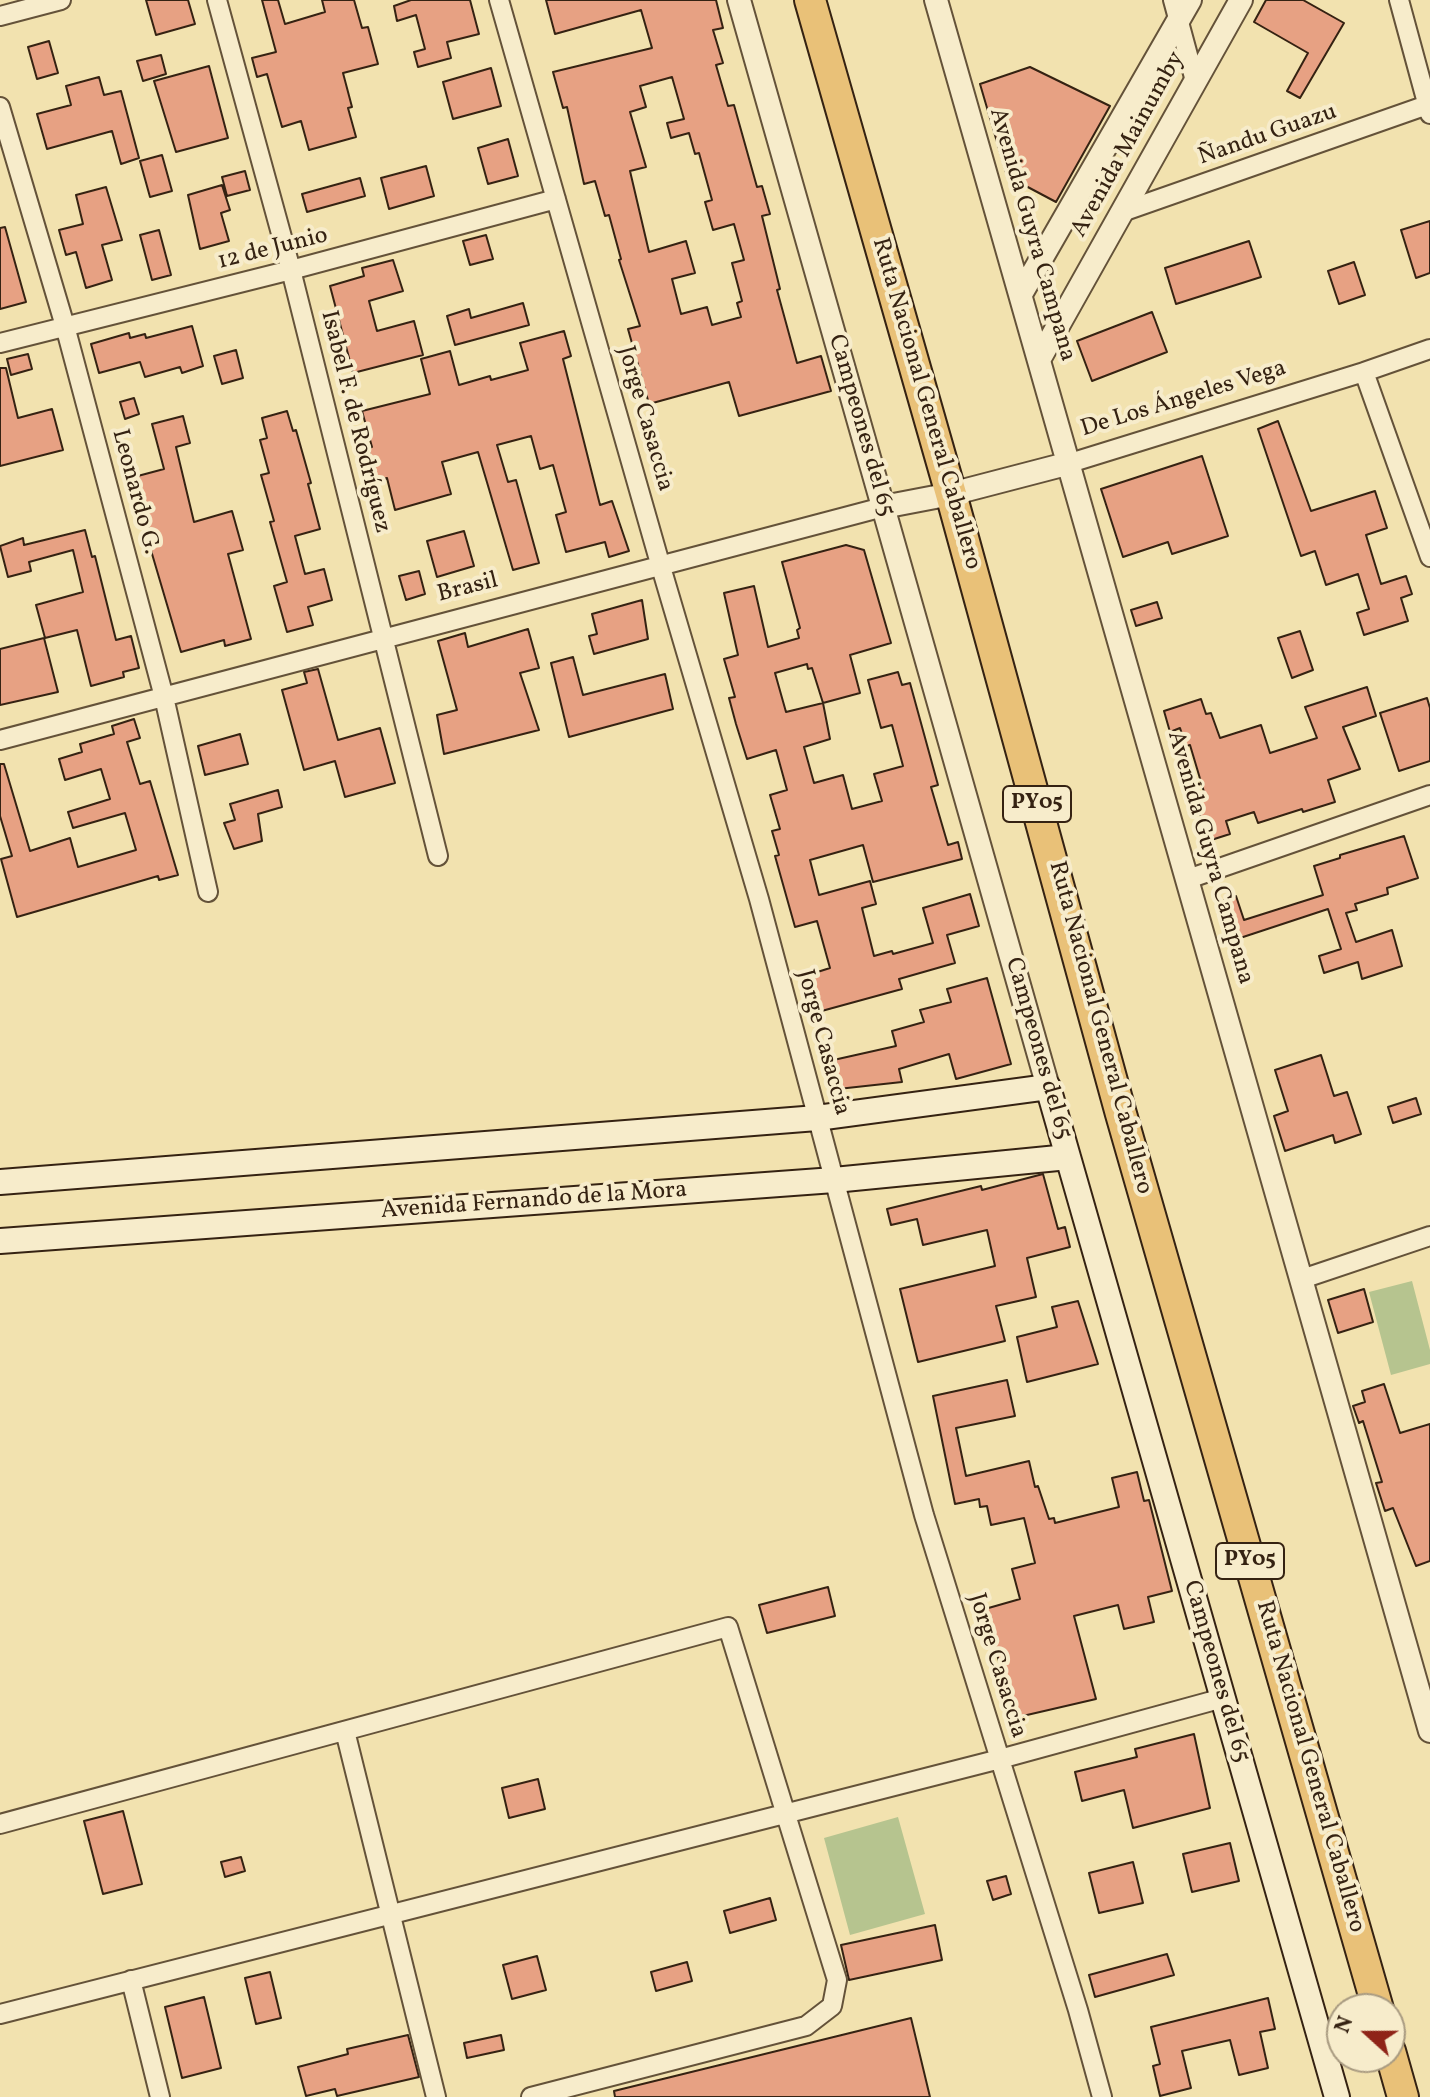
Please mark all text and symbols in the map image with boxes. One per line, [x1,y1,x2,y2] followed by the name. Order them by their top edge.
[1066,47,1192,243] street label: Avenida Mainumby
[1195,99,1341,173] street label: Ñandu Guazu
[981,105,1081,365] street label: Avenida Guyra Campana
[215,222,331,278] street label: 12 de Junio
[864,235,986,573] street label: Ruta Nacional General Caballero
[312,308,396,536] street label: Isabel F. de Rodríguez
[820,332,900,520] street label: Campeones del 65
[610,343,678,495] street label: Jorge Casaccia
[1078,355,1290,445] street label: De Los Ángeles Vega
[103,426,165,558] street label: Leonardo G.
[435,568,501,610] street label: Brasil
[1159,728,1259,988] street label: Avenida Guyra Campana
[1003,786,1071,822] road number: PY05
[1041,858,1157,1198] street label: Ruta Nacional General Caballero
[997,955,1077,1143] street label: Campeones del 65
[789,967,855,1119] street label: Jorge Casaccia
[380,1177,688,1227] street label: Avenida Fernando de la Mora
[1216,1543,1284,1579] road number: PY05
[1175,1578,1255,1766] street label: Campeones del 65
[960,1590,1032,1742] street label: Jorge Casaccia
[1248,1598,1370,1936] street label: Ruta Nacional General Caballero
[1326,1993,1406,2073] north arrow
[1328,2012,1362,2038] text: N

